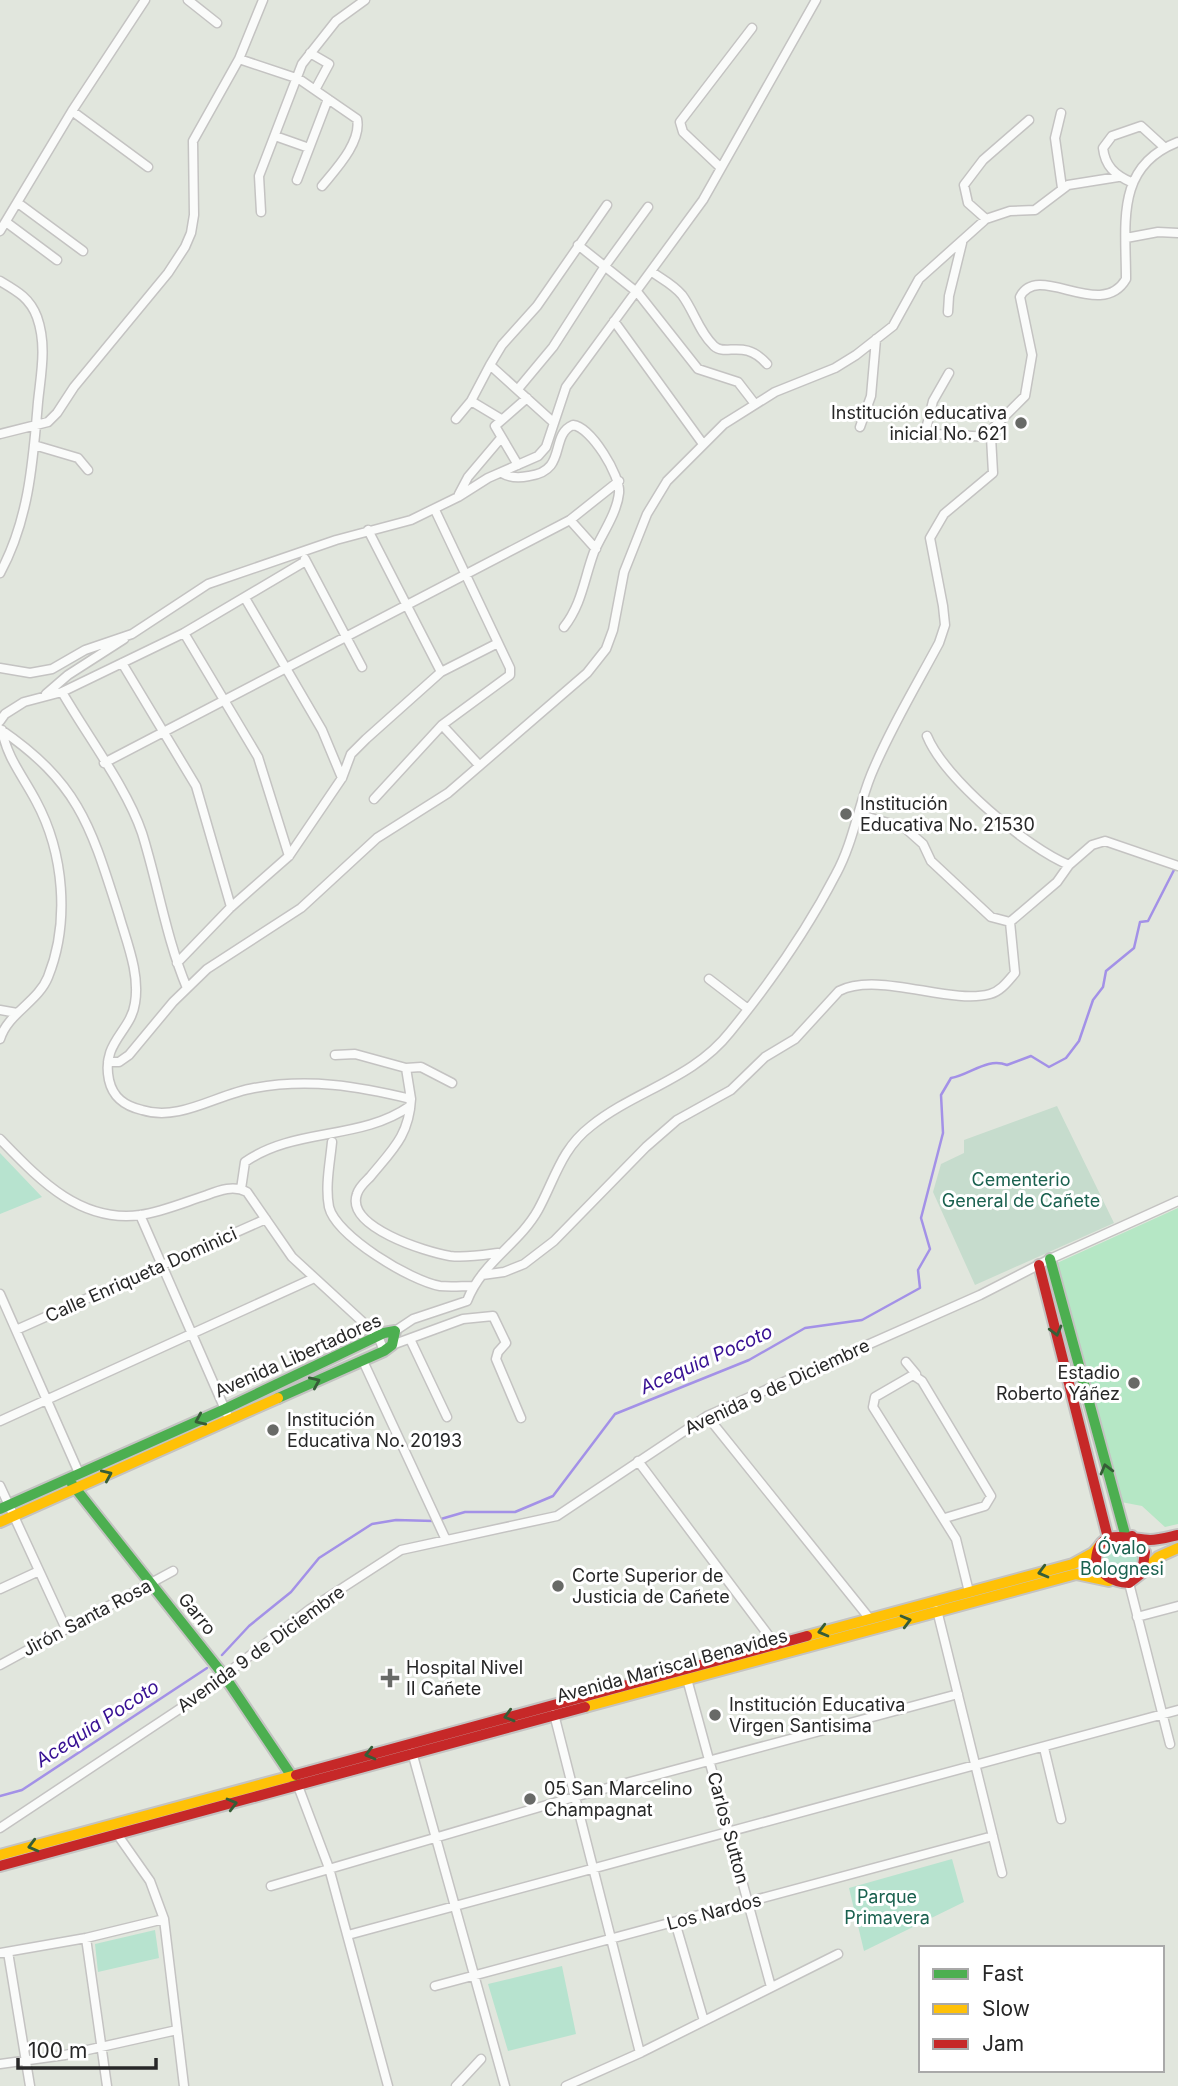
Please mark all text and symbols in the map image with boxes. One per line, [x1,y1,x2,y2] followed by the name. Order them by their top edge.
[831,402,1007,444] place label: Institución educativa inicial No. 621
[1013,415,1029,431] marker: Institución educativa inicial No. 621
[860,793,1035,835] place label: Institución Educativa No. 21530
[838,806,854,822] marker: Institución Educativa No. 21530
[942,1169,1100,1211] park label: Cementerio General de Cañete
[42,1223,240,1326] street label: Calle Enriqueta Dominici
[211,1309,384,1402] street label: Avenida Libertadores
[635,1320,776,1399] water label: Acequia Pocoto
[1048,1325,1062,1337] one-way arrow
[681,1334,873,1439] street label: Avenida 9 de Diciembre
[996,1362,1120,1404] place label: Estadio Roberto Yáñez
[1126,1375,1142,1391] marker: Estadio Roberto Yáñez
[308,1376,320,1390] one-way arrow
[287,1409,462,1451] place label: Institución Educativa No. 20193
[194,1412,207,1426] one-way arrow
[265,1422,281,1438] marker: Institución Educativa No. 20193
[1099,1463,1114,1475] one-way arrow
[100,1469,112,1483] one-way arrow
[1080,1536,1164,1579] park label: Óvalo Bolognesi
[1037,1564,1049,1578] one-way arrow
[572,1565,730,1607] place label: Corte Superior de Justicia de Cañete
[19,1575,155,1660] street label: Jirón Santa Rosa
[550,1578,566,1594] marker: Corte Superior de Justicia de Cañete
[173,1581,348,1716] street label: Avenida 9 de Diciembre
[174,1588,221,1639] street label: Garro
[900,1614,912,1629] one-way arrow
[818,1623,830,1637] one-way arrow
[554,1625,790,1706] street label: Avenida Mariscal Benavides
[406,1657,523,1699] place label: Hospital Nivel II Cañete
[380,1668,400,1688] marker: Hospital Nivel II Cañete
[30,1675,163,1772] water label: Acequia Pocoto
[729,1694,905,1736] place label: Institución Educativa Virgen Santisima
[707,1707,723,1723] marker: Institución Educativa Virgen Santisima
[503,1708,515,1723] one-way arrow
[365,1746,377,1761] one-way arrow
[703,1770,753,1886] street label: Carlos Sutton
[544,1778,692,1820] place label: 05 San Marcelino Champagnat
[522,1791,538,1807] marker: 05 San Marcelino Champagnat
[225,1798,237,1812] one-way arrow
[27,1838,39,1852] one-way arrow
[844,1886,930,1928] park label: Parque Primavera
[664,1889,763,1934] street label: Los Nardos
[919,1946,1164,2072] legend
[982,1961,1024,1986] text: Fast
[982,1996,1030,2021] text: Slow
[18,2026,156,2070] scale bar
[982,2031,1024,2056] text: Jam
[28,2038,87,2063] text: 100 m

